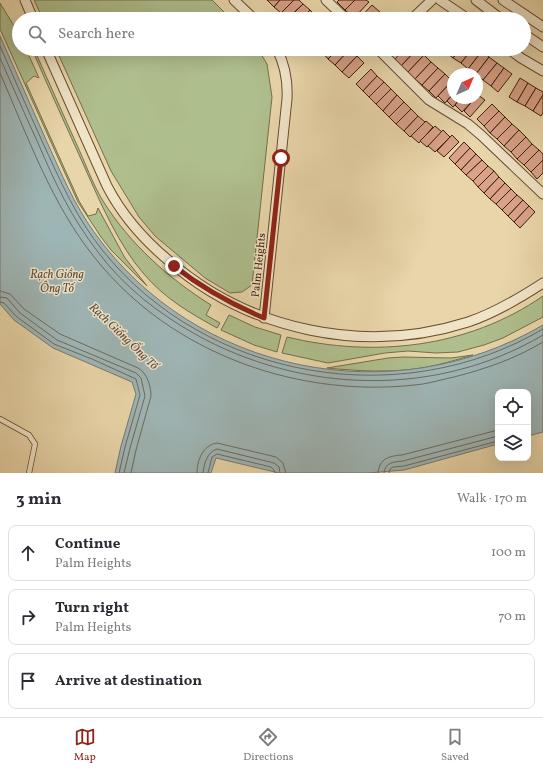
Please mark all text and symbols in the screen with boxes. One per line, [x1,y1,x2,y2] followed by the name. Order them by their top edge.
[12,12,531,56] search box
[26,23,48,45] icon: search
[58,24,135,45] text: Search here
[447,68,483,104] north arrow
[272,149,290,167] route start
[249,232,270,298] street label: Palm Heights
[165,257,183,275] route end
[30,267,84,297] water label: Rạch Giồng Ông Tố
[85,298,164,375] water label: Rạch Giống Ống Tố
[495,389,531,461] map controls
[495,389,531,425] button: locate
[495,425,531,461] button: layers
[16,488,62,511] text: 3 min
[457,490,527,508] text: Walk · 170 m
[55,534,120,555] text: Continue
[17,542,39,564] icon: ahead
[491,544,526,562] text: 100 m
[55,555,131,573] text: Palm Heights
[55,598,129,619] text: Turn right
[17,606,39,628] icon: right
[498,608,526,626] text: 70 m
[55,619,131,637] text: Palm Heights
[17,670,39,692] icon: arrive
[55,671,202,692] text: Arrive at destination
[74,726,96,765] tab: Map
[243,726,294,765] tab: Directions
[441,726,469,765] tab: Saved

